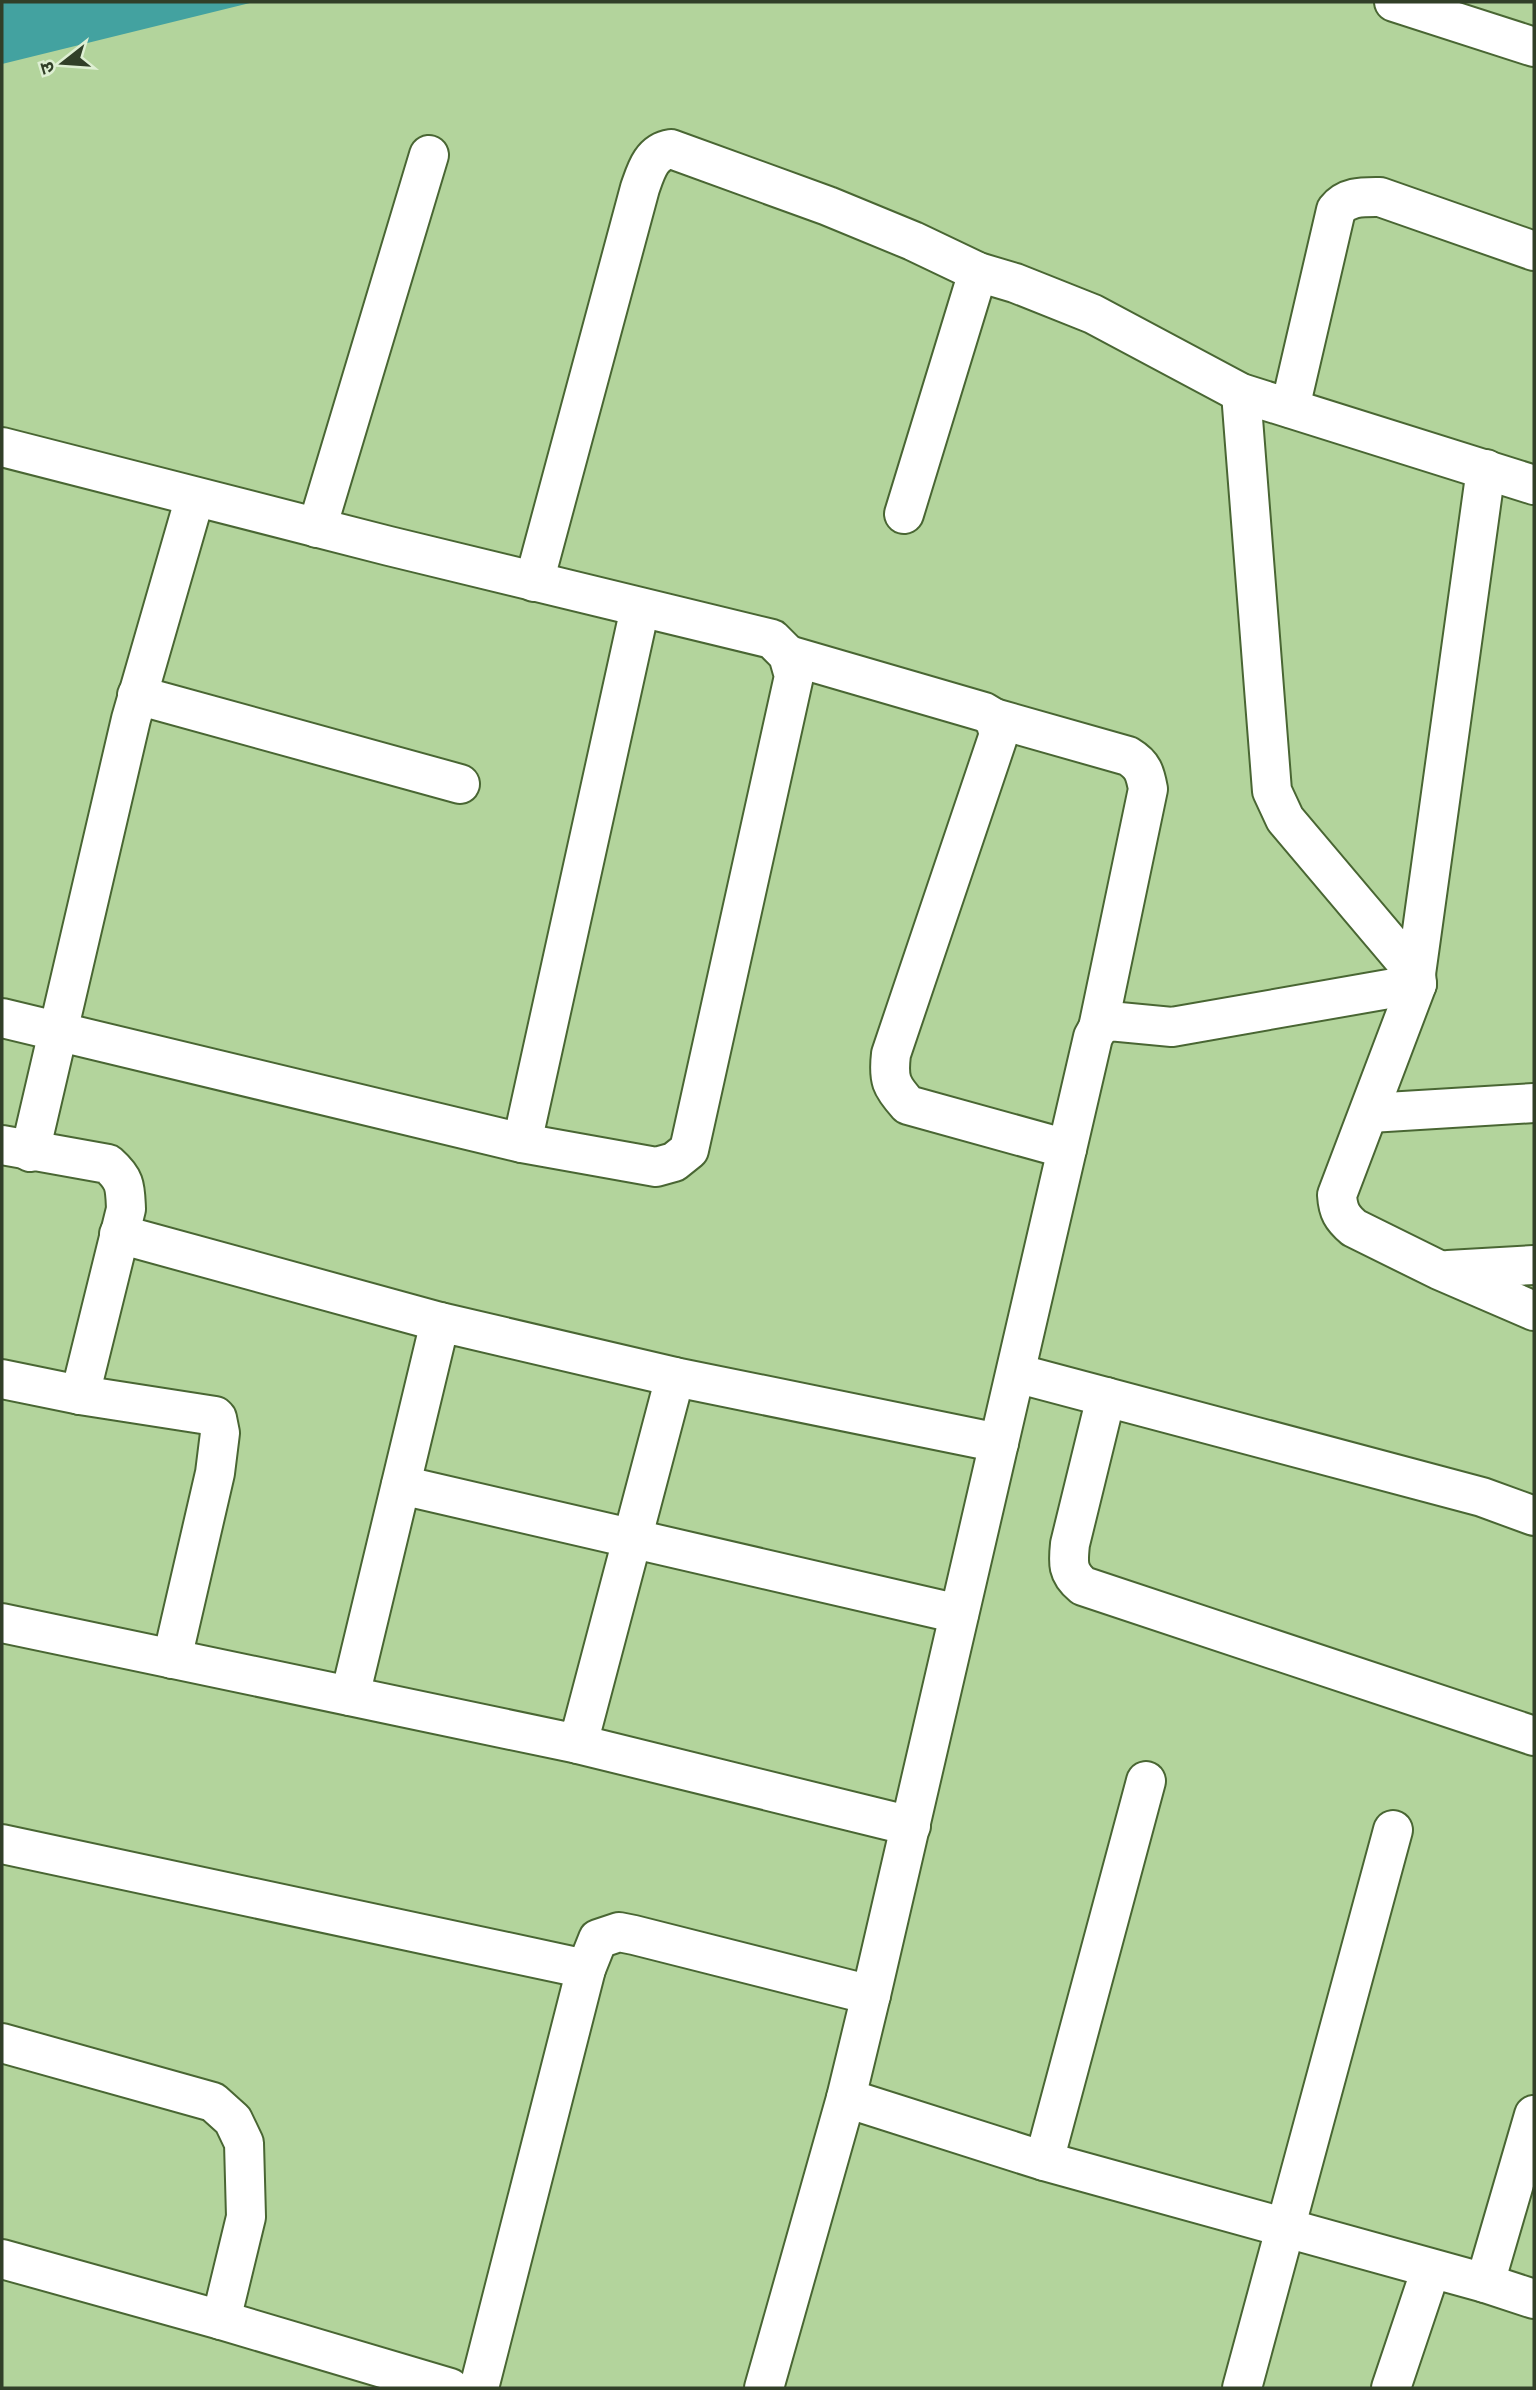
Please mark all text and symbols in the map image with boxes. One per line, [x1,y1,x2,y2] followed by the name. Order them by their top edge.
[28,28,98,98] north arrow
[34,59,59,77] text: उ

